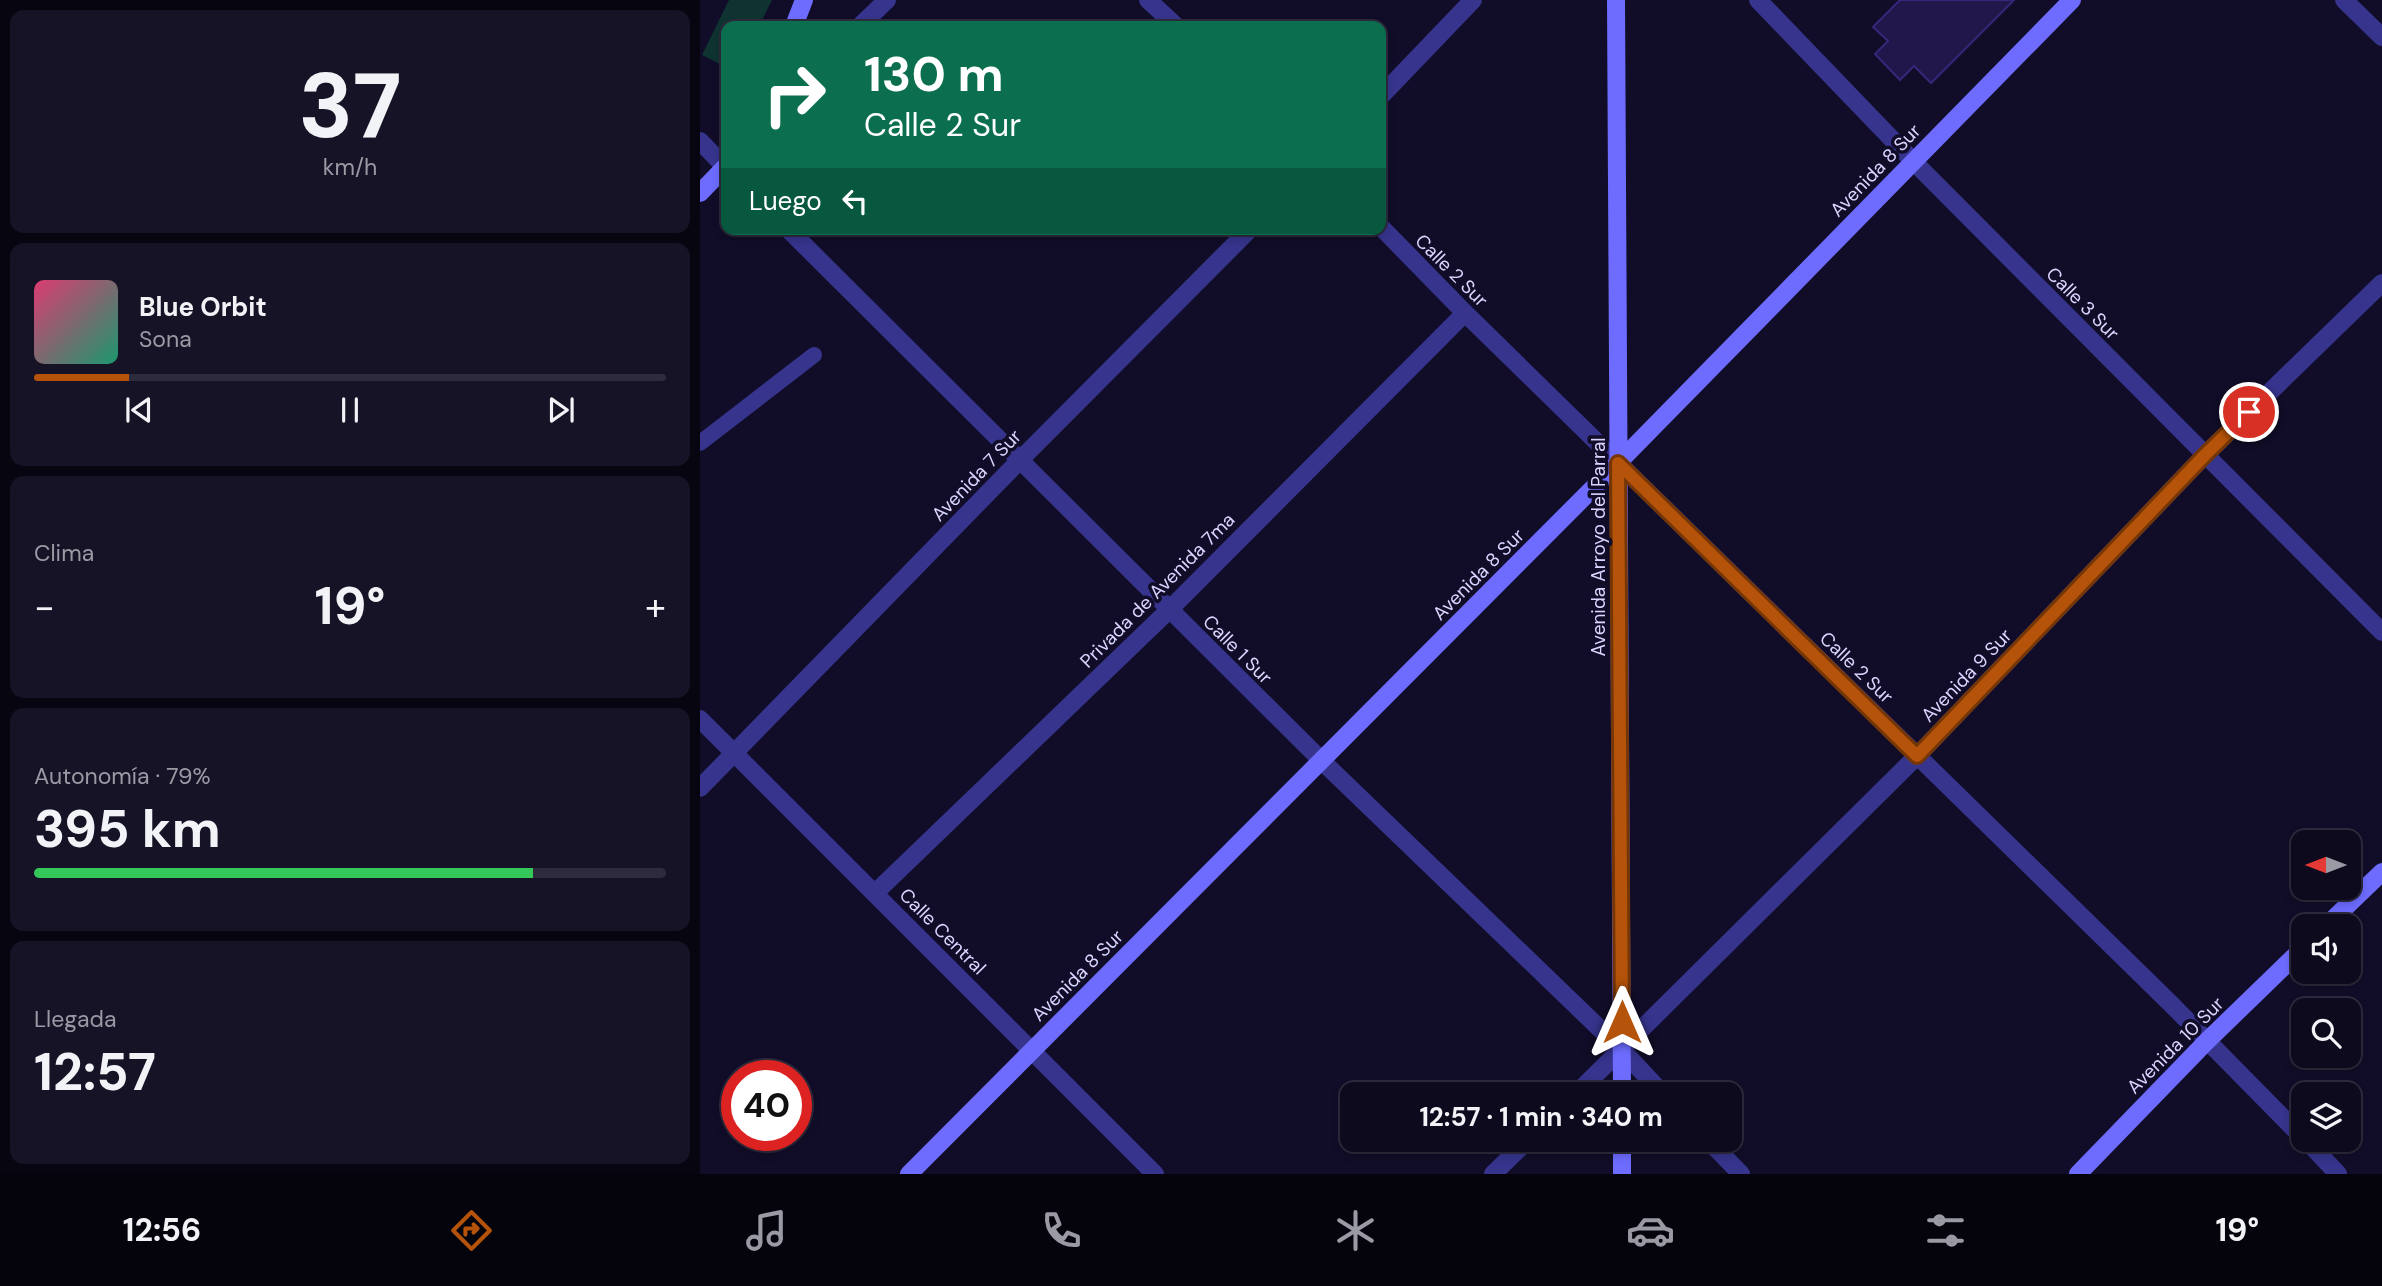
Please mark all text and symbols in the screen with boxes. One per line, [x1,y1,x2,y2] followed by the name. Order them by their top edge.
[864,42,1004,106] text: 130 m
[298,47,402,165] text: 37
[749,49,840,140] icon: right
[864,104,1021,146] text: Calle 2 Sur
[1825,118,1926,222] street label: Avenida 8 Sur
[323,152,377,182] text: km/h
[836,182,874,220] icon: left
[749,184,822,218] text: Luego
[1410,229,1493,312] street label: Calle 2 Sur
[2041,261,2125,345] street label: Calle 3 Sur
[139,290,267,324] text: Blue Orbit
[139,324,192,354] text: Sona
[2219,382,2279,442] pin
[120,391,158,429] icon: previous
[331,391,369,429] icon: pause
[542,391,580,429] icon: next
[2230,393,2268,431] icon: arrive
[926,424,1027,527] street label: Avenida 7 Sur
[1586,437,1611,657] street label: Avenida Arroyo del Parral
[1075,508,1240,673] street label: Privada de Avenida 7ma
[1427,523,1530,626] street label: Avenida 8 Sur
[34,538,94,568] text: Clima
[315,572,385,640] text: 19°
[34,582,55,632] text: −
[645,582,666,632] text: +
[1198,609,1278,689] street label: Calle 1 Sur
[1915,623,2017,727] street label: Avenida 9 Sur
[1814,626,1899,709] street label: Calle 2 Sur
[34,761,211,791] text: Autonomía · 79%
[34,795,221,863] text: 395 km
[2291,830,2361,900] north arrow
[2291,830,2361,1152] map controls
[894,883,991,980] street label: Calle Central
[2291,914,2361,984] button: sound
[1026,924,1129,1027] street label: Avenida 8 Sur
[1585,985,1659,1059] position arrow
[2121,991,2229,1099] street label: Avenida 10 Sur
[2291,998,2361,1068] button: search
[34,1004,117,1034] text: Llegada
[34,1038,156,1106] text: 12:57
[721,1060,812,1151] speed limit sign: 40
[2291,1082,2361,1152] button: layers
[1419,1100,1663,1134] text: 12:57 · 1 min · 340 m
[447,1206,496,1255] icon: directions
[742,1206,791,1255] icon: music
[1037,1206,1086,1255] icon: phone
[1331,1206,1380,1255] icon: climate
[1626,1206,1675,1255] icon: car
[1921,1206,1970,1255] icon: filters
[123,1209,201,1251] text: 12:56
[2215,1209,2259,1251] text: 19°

